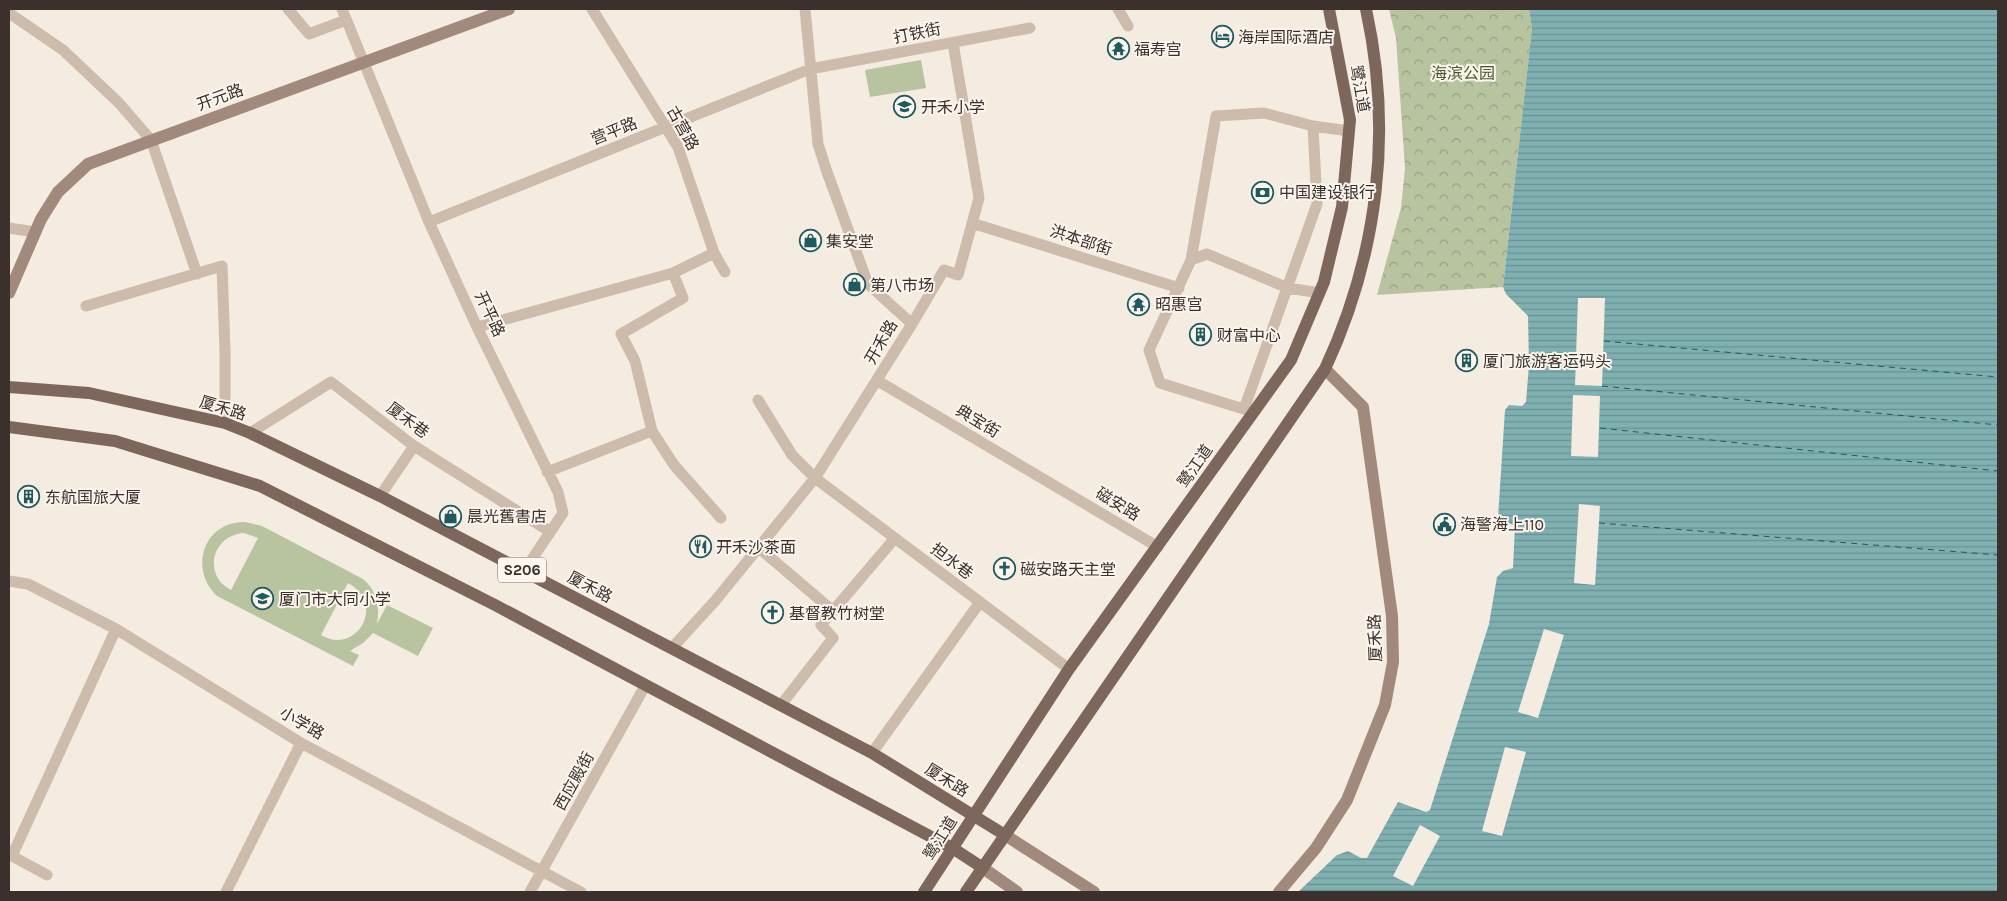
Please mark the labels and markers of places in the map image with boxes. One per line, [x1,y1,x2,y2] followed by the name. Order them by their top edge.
[1210,25,1234,49] hotel icon: 海岸国际酒店
[1238,28,1334,47] place label: 海岸国际酒店
[1106,37,1130,61] temple icon: 福寿宫
[1134,40,1182,59] place label: 福寿宫
[893,95,917,119] school or university icon: 开禾小学
[921,98,985,117] place label: 开禾小学
[1251,180,1275,204] bank icon: 中国建设银行
[1279,183,1375,202] place label: 中国建设银行
[798,229,822,253] shop icon: 集安堂
[826,232,874,251] place label: 集安堂
[842,273,866,297] shop icon: 第八市场
[870,276,934,295] place label: 第八市场
[1127,292,1151,316] temple icon: 昭惠宫
[1155,295,1203,314] place label: 昭惠宫
[1189,323,1213,347] building icon: 财富中心
[1217,326,1281,345] place label: 财富中心
[1455,349,1479,373] building icon: 厦门旅游客运码头
[1483,352,1611,371] place label: 厦门旅游客运码头
[17,485,41,509] building icon: 东航国旅大厦
[45,488,141,507] place label: 东航国旅大厦
[439,504,463,528] shop icon: 晨光舊書店
[467,507,547,526] place label: 晨光舊書店
[1432,512,1456,536] public building icon: 海警海上110
[1460,515,1544,534] place label: 海警海上110
[688,535,712,559] restaurant icon: 开禾沙茶面
[716,538,796,557] place label: 开禾沙茶面
[992,557,1016,581] church icon: 磁安路天主堂
[1020,560,1116,579] place label: 磁安路天主堂
[251,587,275,611] school or university icon: 厦门市大同小学
[279,590,391,609] place label: 厦门市大同小学
[761,601,785,625] church icon: 基督教竹树堂
[789,604,885,623] place label: 基督教竹树堂

